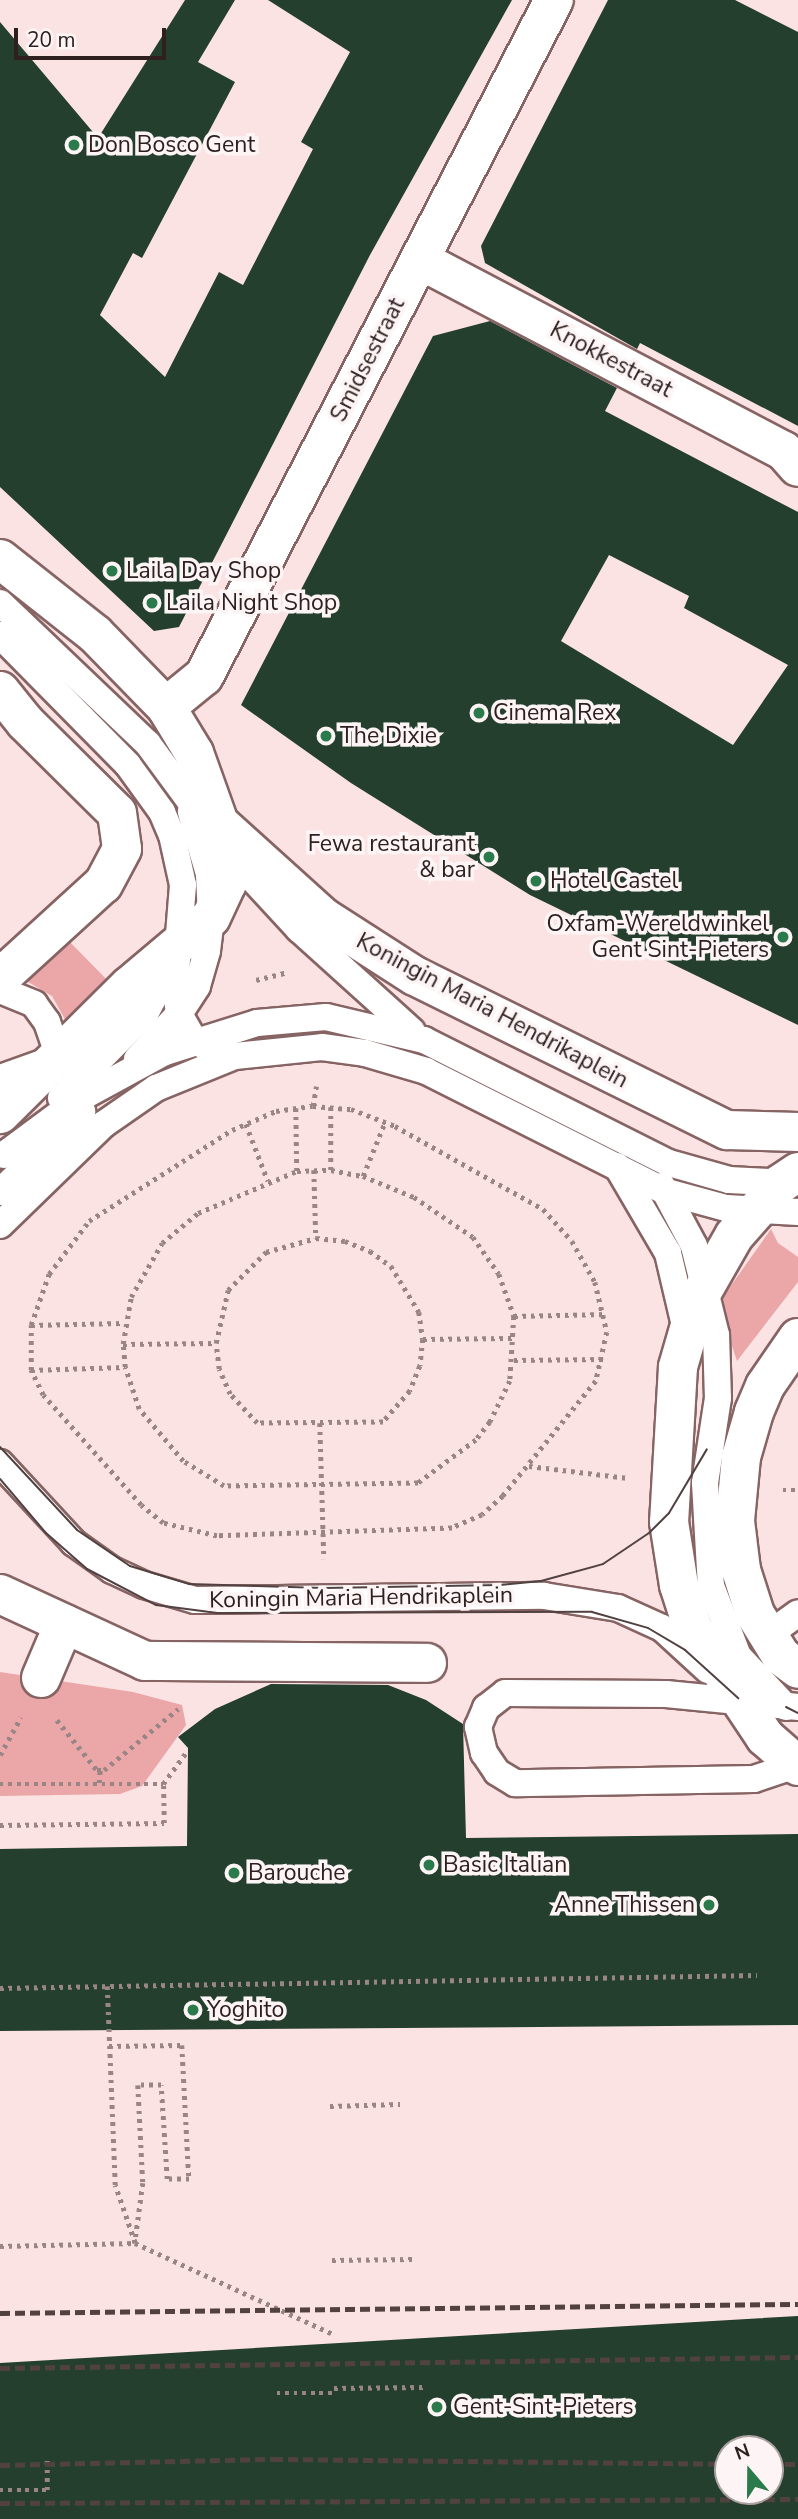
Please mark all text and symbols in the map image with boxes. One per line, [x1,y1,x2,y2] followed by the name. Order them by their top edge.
[18,14,170,58] scale bar
[27,26,76,54] text: 20 m
[88,131,255,159] place label: Don Bosco Gent
[66,137,82,153] marker: Don Bosco Gent
[325,293,411,427] street label: Smidsestraat
[545,316,677,404] street label: Knokkestraat
[126,557,281,585] place label: Laila Day Shop
[104,563,120,579] marker: Laila Day Shop
[166,589,337,617] place label: Laila Night Shop
[144,595,160,611] marker: Laila Night Shop
[493,699,616,727] place label: Cinema Rex
[471,705,487,721] marker: Cinema Rex
[340,722,437,750] place label: The Dixie
[318,728,334,744] marker: The Dixie
[308,830,475,884] place label: Fewa restaurant & bar
[481,849,497,865] marker: Fewa restaurant & bar
[550,867,678,895] place label: Hotel Castel
[528,873,544,889] marker: Hotel Castel
[547,910,769,964] place label: Oxfam-Wereldwinkel Gent Sint-Pieters
[351,928,633,1094] street label: Koningin Maria Hendrikaplein
[775,929,791,945] marker: Oxfam-Wereldwinkel Gent Sint-Pieters
[209,1582,513,1614] street label: Koningin Maria Hendrikaplein
[443,1851,567,1879] place label: Basic Italian
[421,1857,437,1873] marker: Basic Italian
[248,1859,345,1887] place label: Barouche
[226,1865,242,1881] marker: Barouche
[554,1891,695,1919] place label: Anne Thissen
[701,1897,717,1913] marker: Anne Thissen
[207,1996,284,2024] place label: Yoghito
[185,2002,201,2018] marker: Yoghito
[453,2393,634,2421] place label: Gent-Sint-Pieters
[427,2397,447,2417] marker: Gent-Sint-Pieters
[714,2435,784,2505] north arrow
[731,2437,754,2467] text: N

